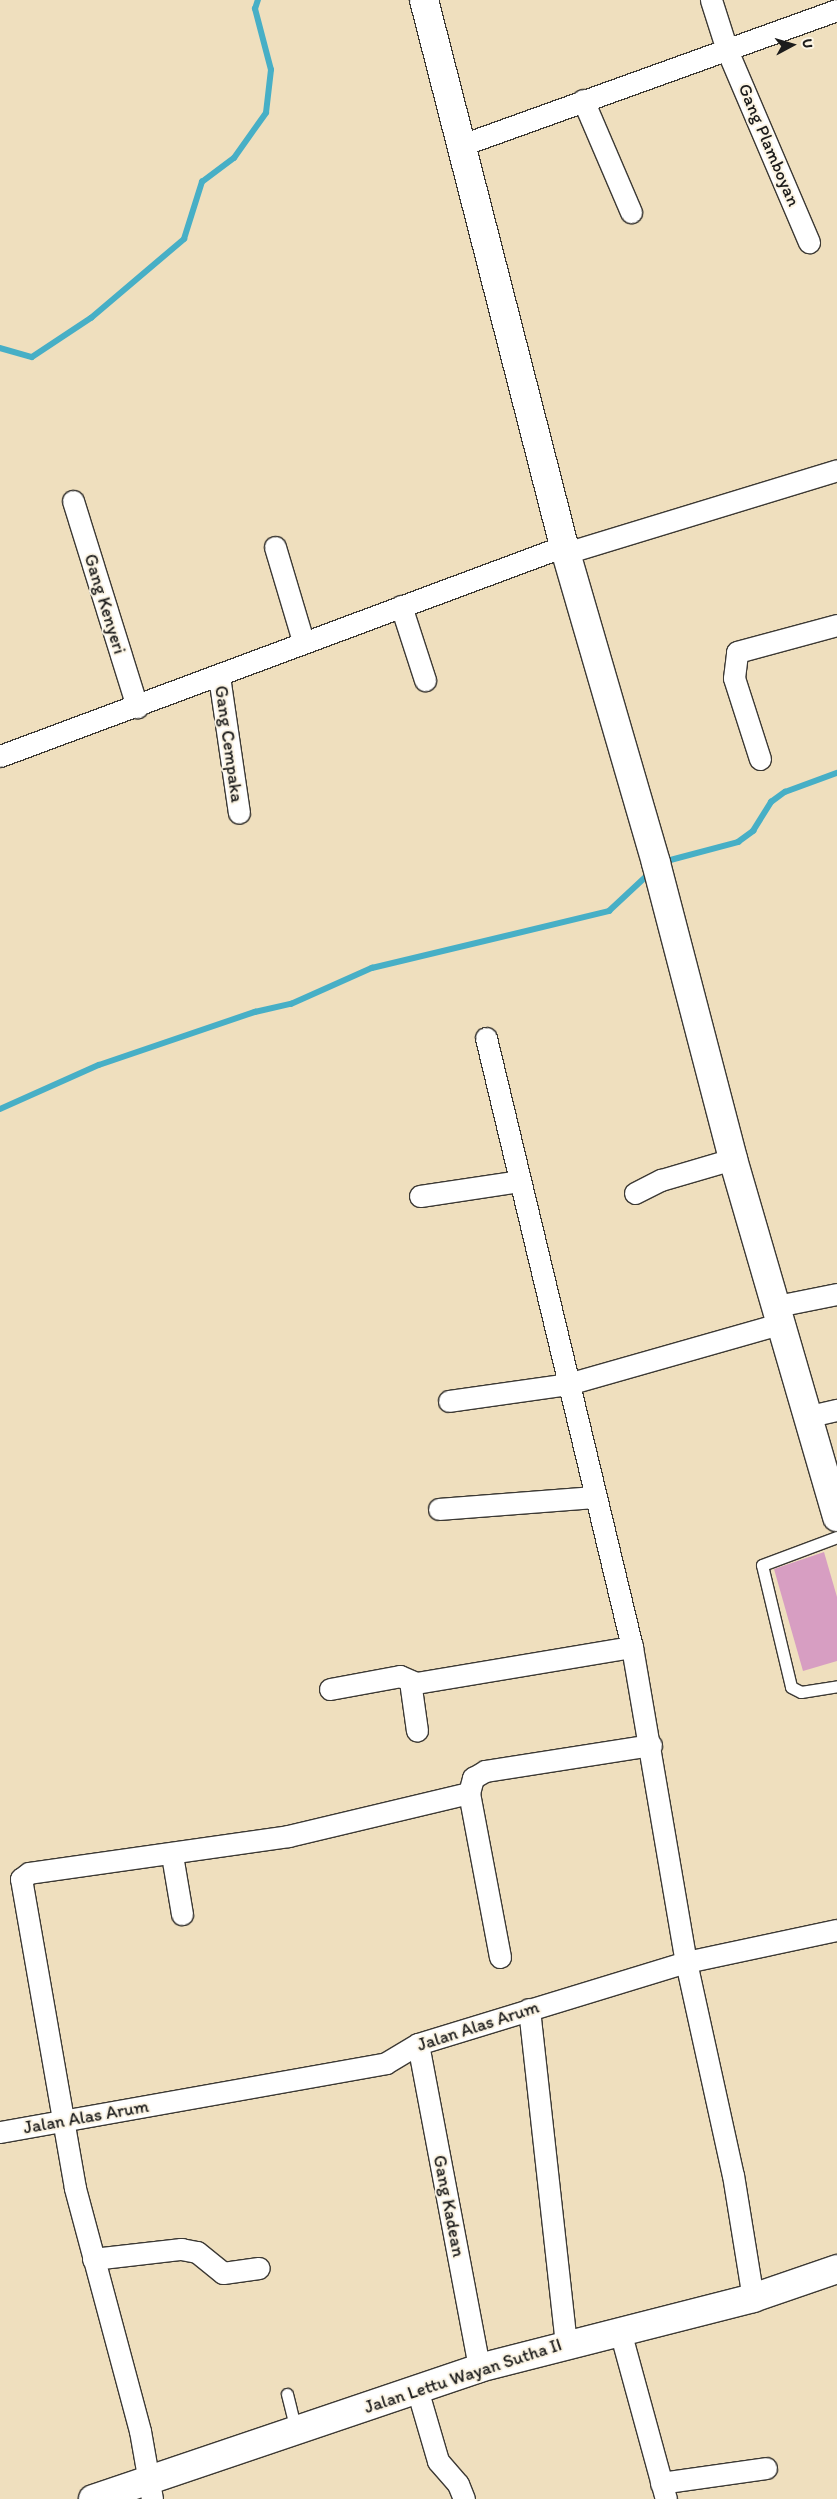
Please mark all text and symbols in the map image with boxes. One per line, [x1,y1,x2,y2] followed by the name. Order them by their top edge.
[767,20,817,70] north arrow
[798,38,816,49] text: U
[734,81,804,209] street label: Gang Plamboyan
[79,551,131,657] street label: Gang Kenyeri
[210,685,248,803] street label: Gang Cempaka
[414,1996,542,2056] street label: Jalan Alas Arum
[22,2095,150,2139] street label: Jalan Alas Arum
[429,2153,469,2259] street label: Gang Kadean
[362,2334,564,2418] street label: Jalan Lettu Wayan Sutha II

